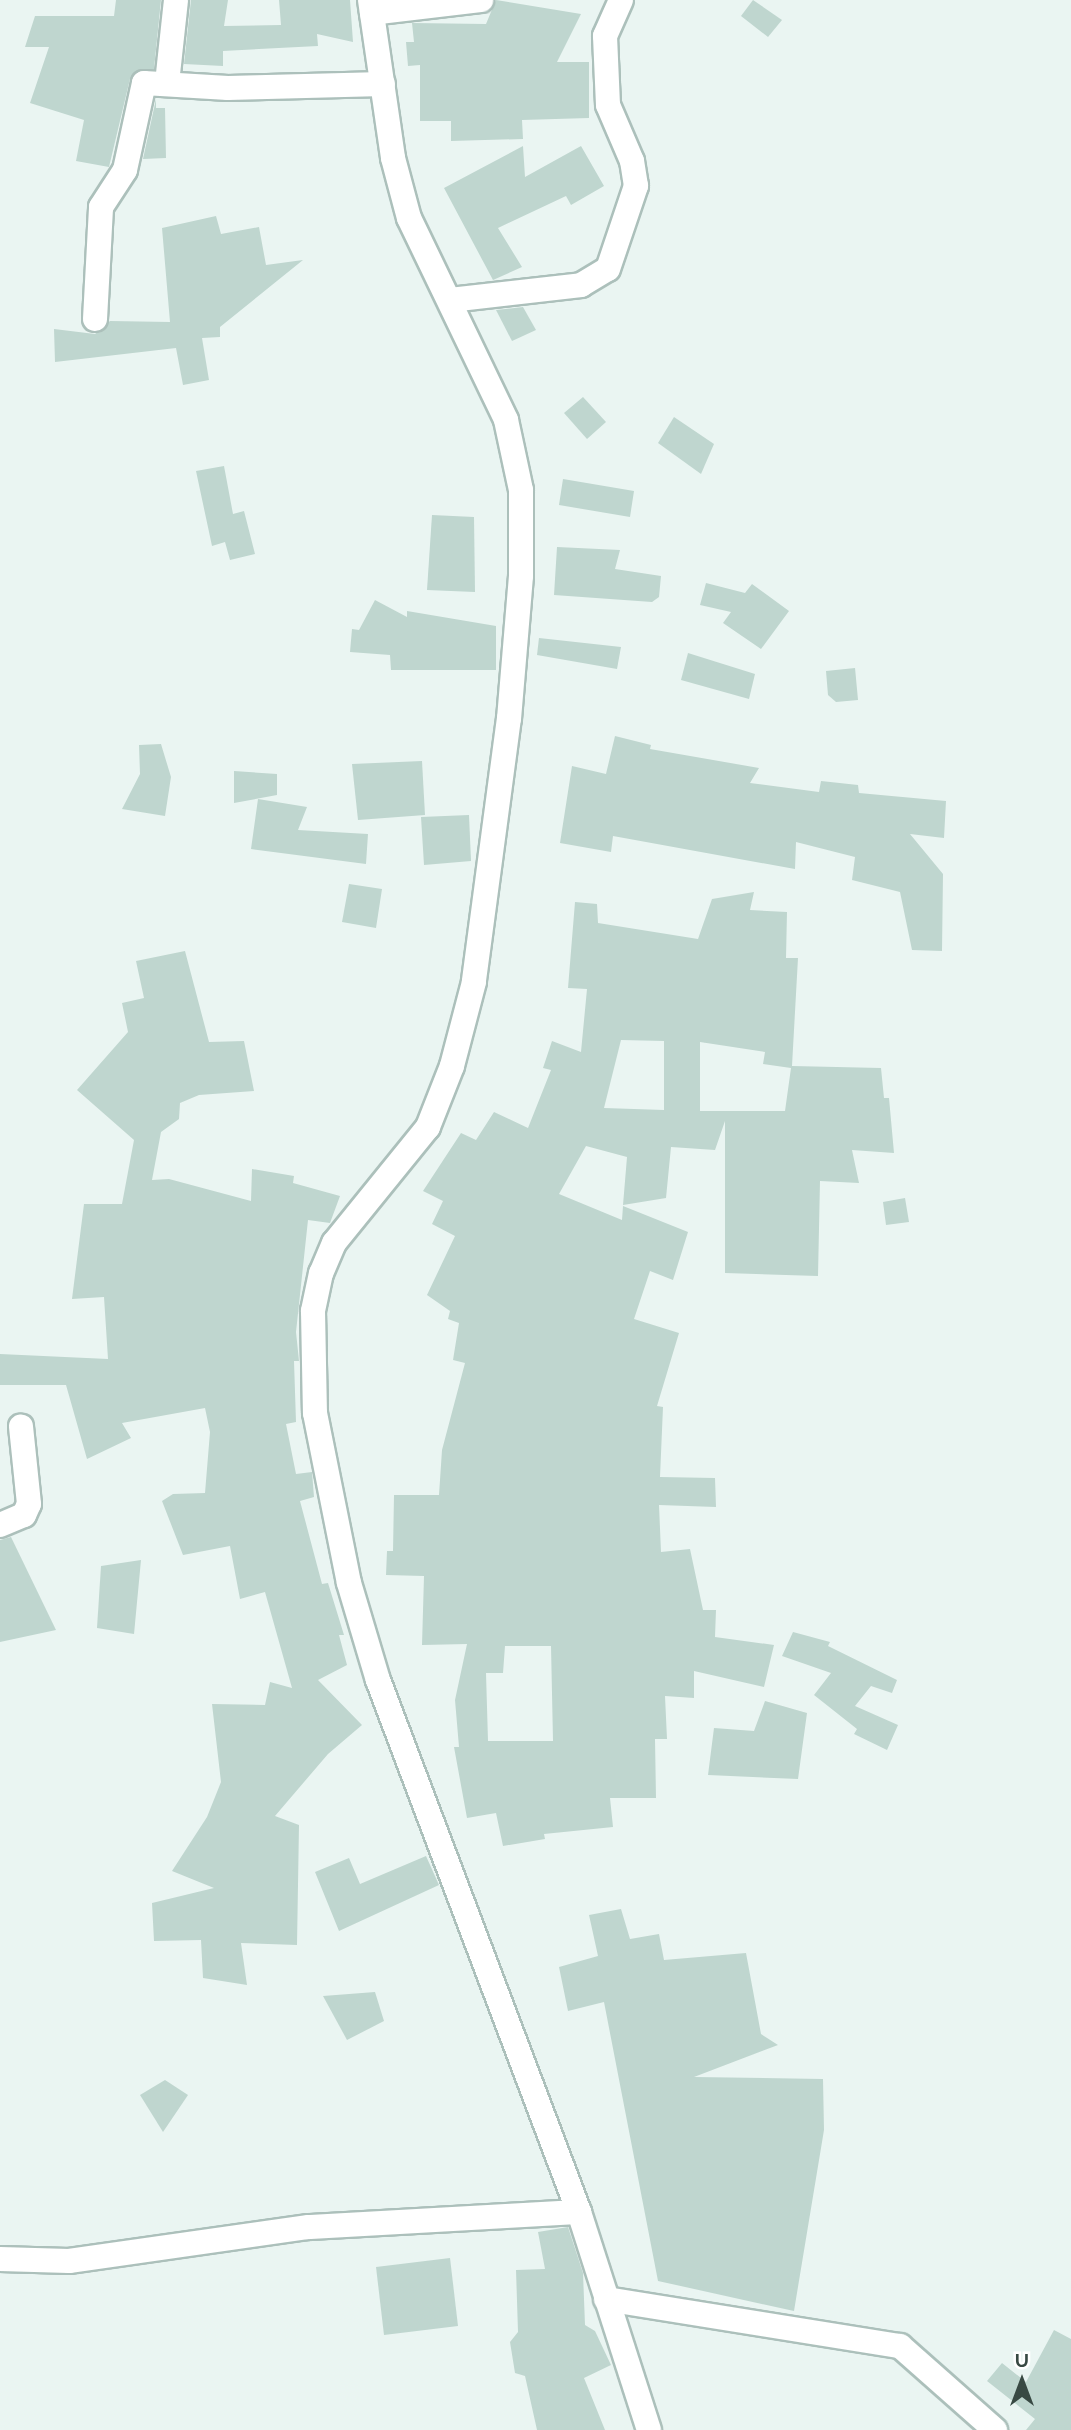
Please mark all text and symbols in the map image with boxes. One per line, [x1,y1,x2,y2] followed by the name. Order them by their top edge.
[987,2346,1057,2416] north arrow
[1015,2349,1029,2371] text: U

